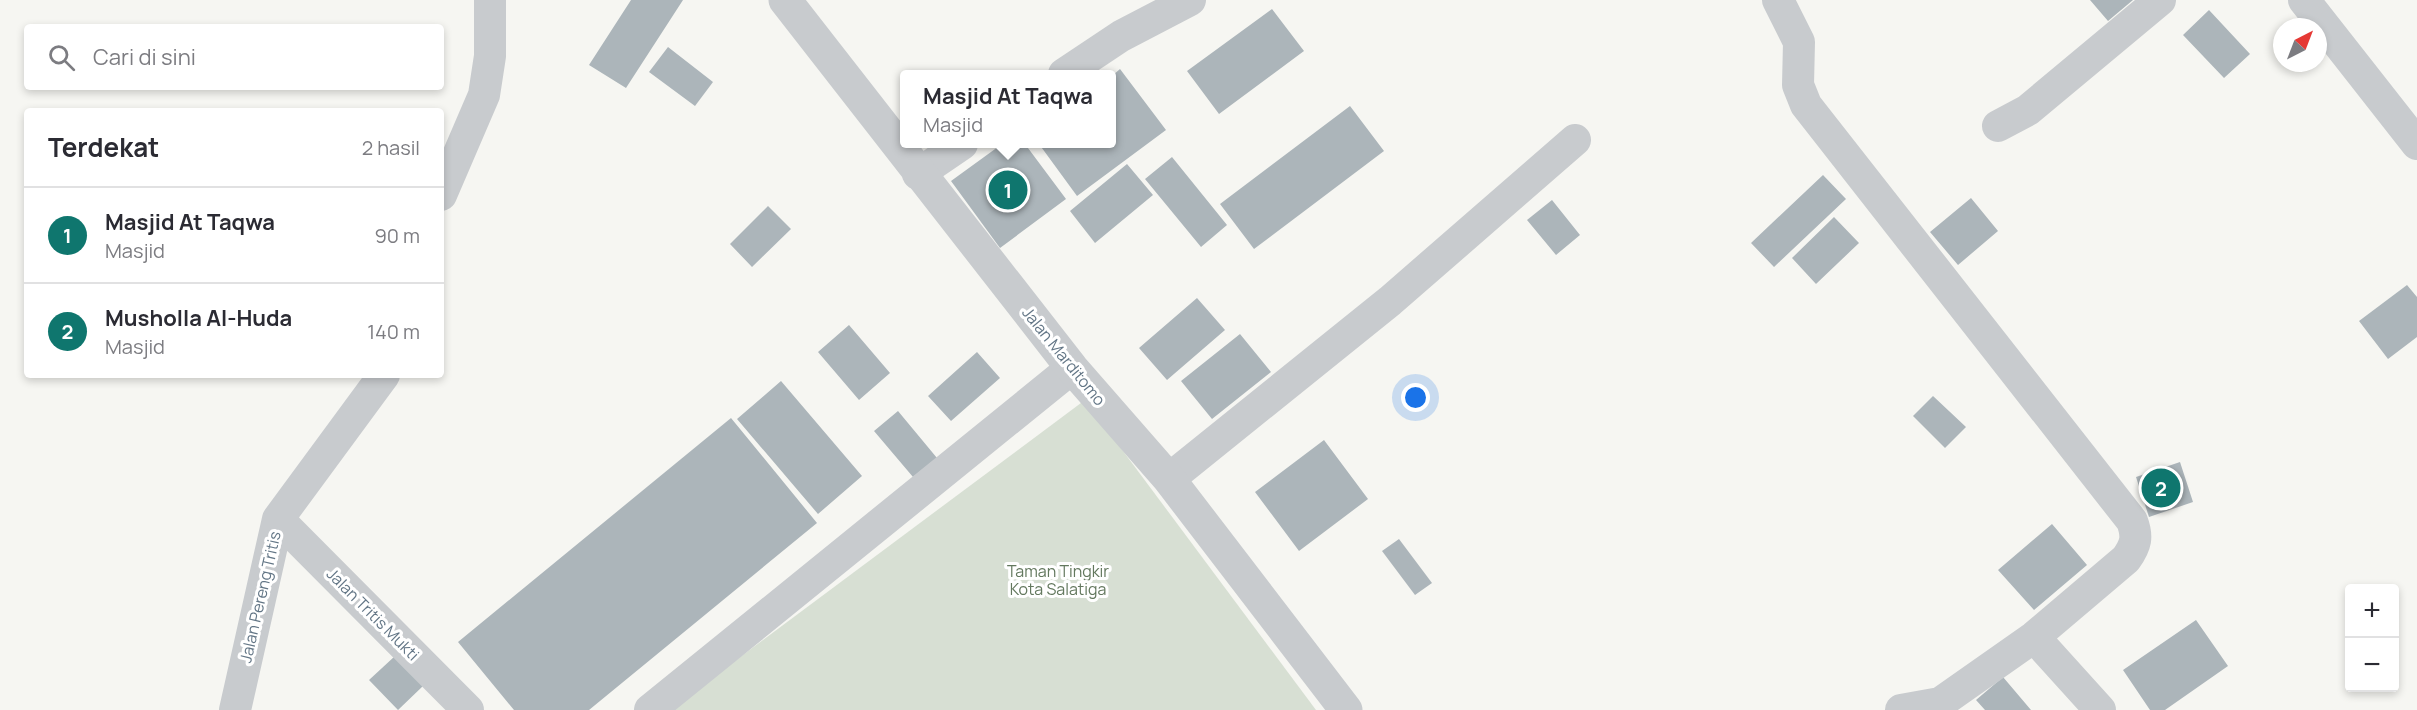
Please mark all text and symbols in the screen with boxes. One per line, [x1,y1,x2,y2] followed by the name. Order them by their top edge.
[2273,18,2327,72] north arrow
[24,24,444,90] search box
[45,41,78,74] icon: search
[93,42,196,72] text: Cari di sini
[900,70,1116,148] popup
[923,81,1093,111] text: Masjid At Taqwa
[923,111,983,138] text: Masjid
[48,129,159,165] text: Terdekat
[362,134,420,161] text: 2 hasil
[988,168,1028,213] pin: 1
[105,207,275,237] text: Masjid At Taqwa
[63,222,72,249] text: 1
[374,222,420,249] text: 90 m
[105,237,165,264] text: Masjid
[1017,302,1111,410] street label: Jalan Marditomo
[105,303,292,333] text: Musholla Al-Huda
[62,318,73,345] text: 2
[367,318,420,345] text: 140 m
[105,333,165,360] text: Masjid
[1401,383,1430,412] your location
[2142,466,2180,510] pin: 2
[234,529,286,665] street label: Jalan Pereng Tritis
[1007,560,1109,600] park label: Taman Tingkir Kota Salatiga
[322,563,424,665] street label: Jalan Tritis Mukti
[2345,584,2399,692] map controls
[2345,584,2399,638] button: +
[2345,638,2399,692] button: −

